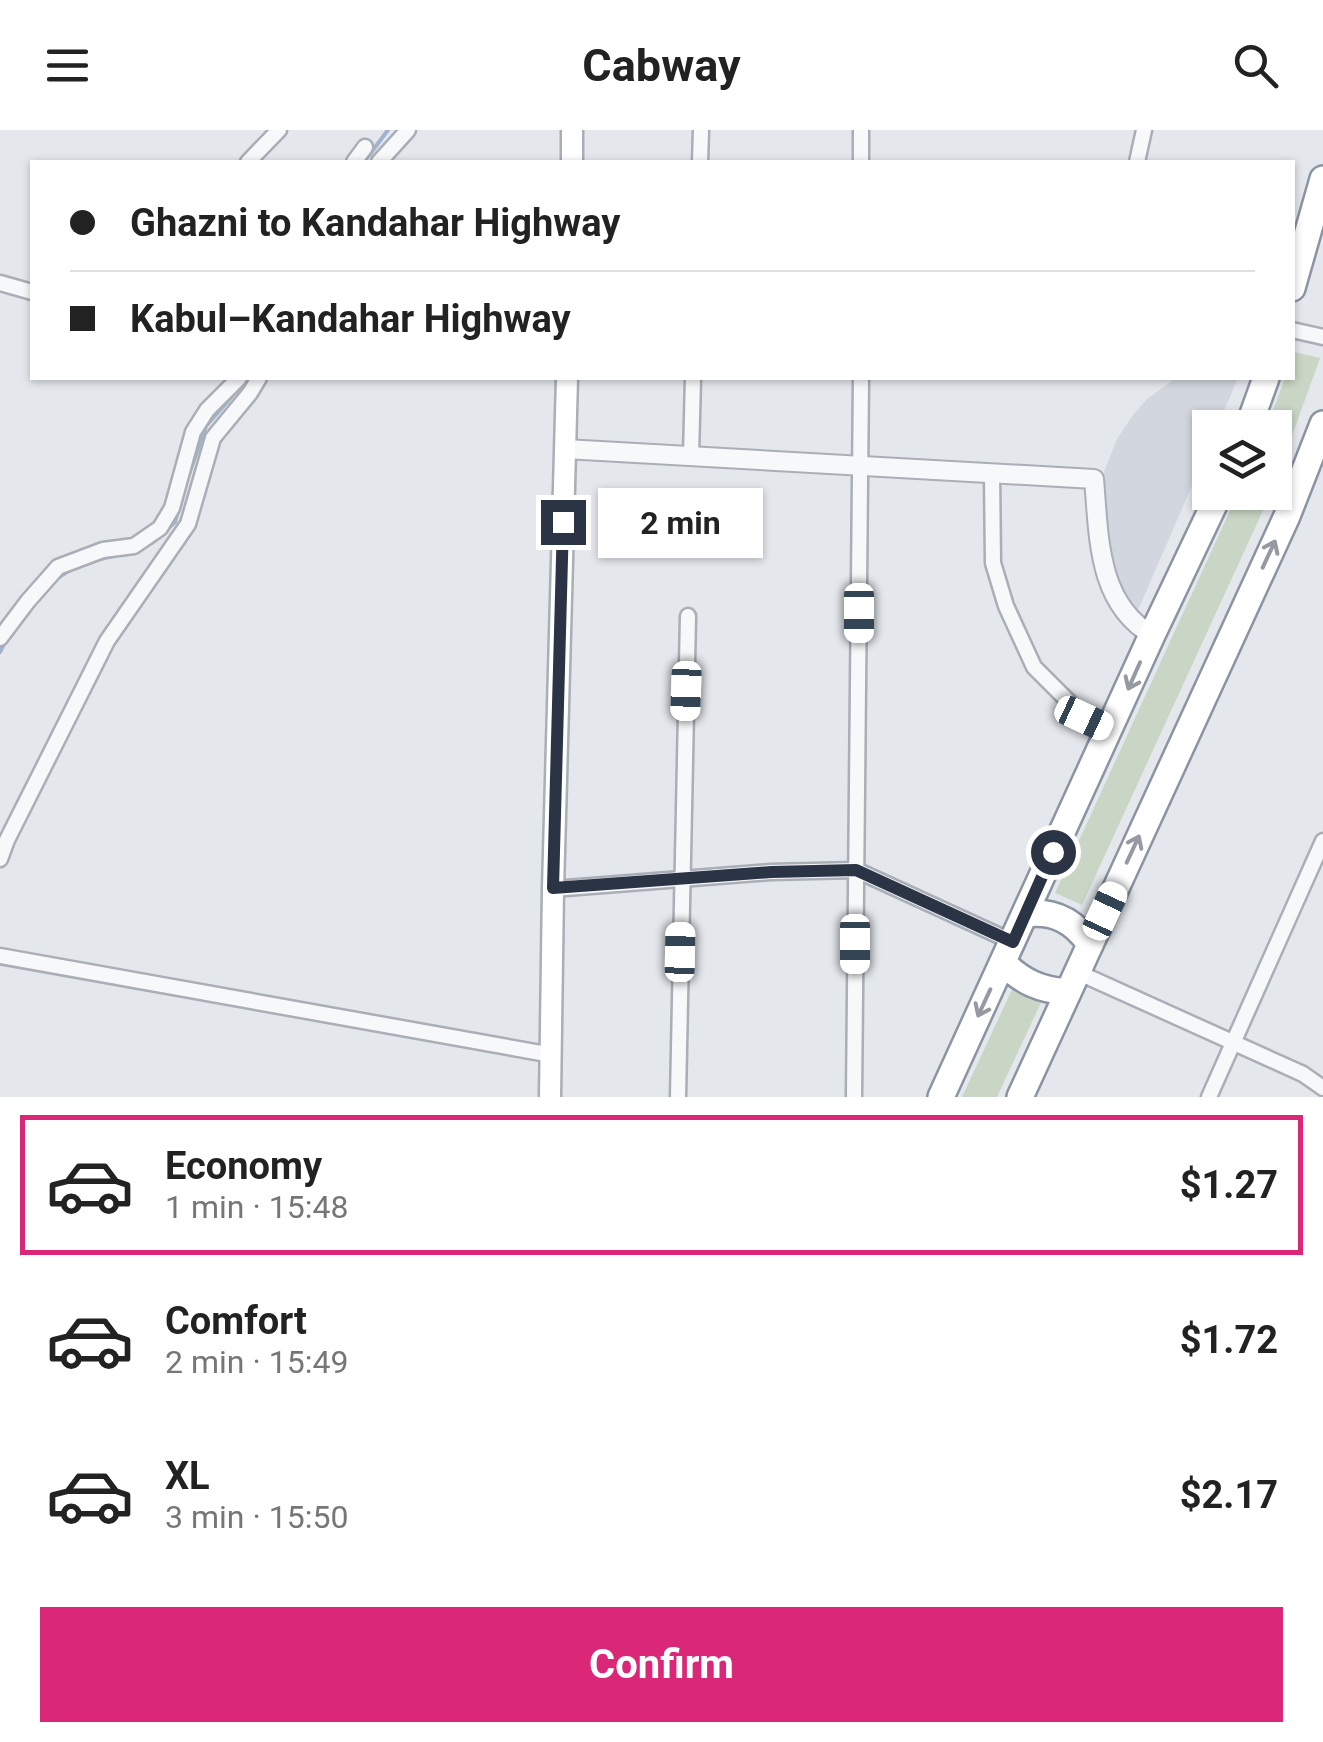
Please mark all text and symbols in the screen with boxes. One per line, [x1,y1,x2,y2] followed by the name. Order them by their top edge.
[40,38,95,93] icon: menu
[1228,38,1283,93] icon: search
[582,39,741,92] text: Cabway
[130,201,620,245] text: Ghazni to Kandahar Highway
[130,297,571,341] text: Kabul–Kandahar Highway
[1192,410,1292,510] map controls
[1192,410,1292,510] button: layers
[598,487,763,557] callout: 2 min
[541,500,586,545] route end
[640,504,721,542] text: 2 min
[1261,540,1280,570] one-way arrow
[844,583,874,643] car
[670,660,702,722] car
[1123,660,1142,690] one-way arrow
[1050,692,1118,744] car
[1031,830,1076,875] route start
[1125,835,1144,865] one-way arrow
[1079,877,1131,945] car
[840,914,870,974] car
[664,922,696,982] car
[974,987,993,1017] one-way arrow
[45,1140,135,1230] icon: car
[165,1144,322,1188] text: Economy
[1180,1163,1278,1207] text: $1.27
[165,1188,348,1226] text: 1 min · 15:48
[45,1295,135,1385] icon: car
[165,1299,307,1343] text: Comfort
[1180,1318,1278,1362] text: $1.72
[165,1343,348,1381] text: 2 min · 15:49
[45,1450,135,1540] icon: car
[165,1454,210,1498] text: XL
[1180,1473,1278,1517] text: $2.17
[165,1498,348,1536] text: 3 min · 15:50
[40,1607,1283,1722] button: Confirm

